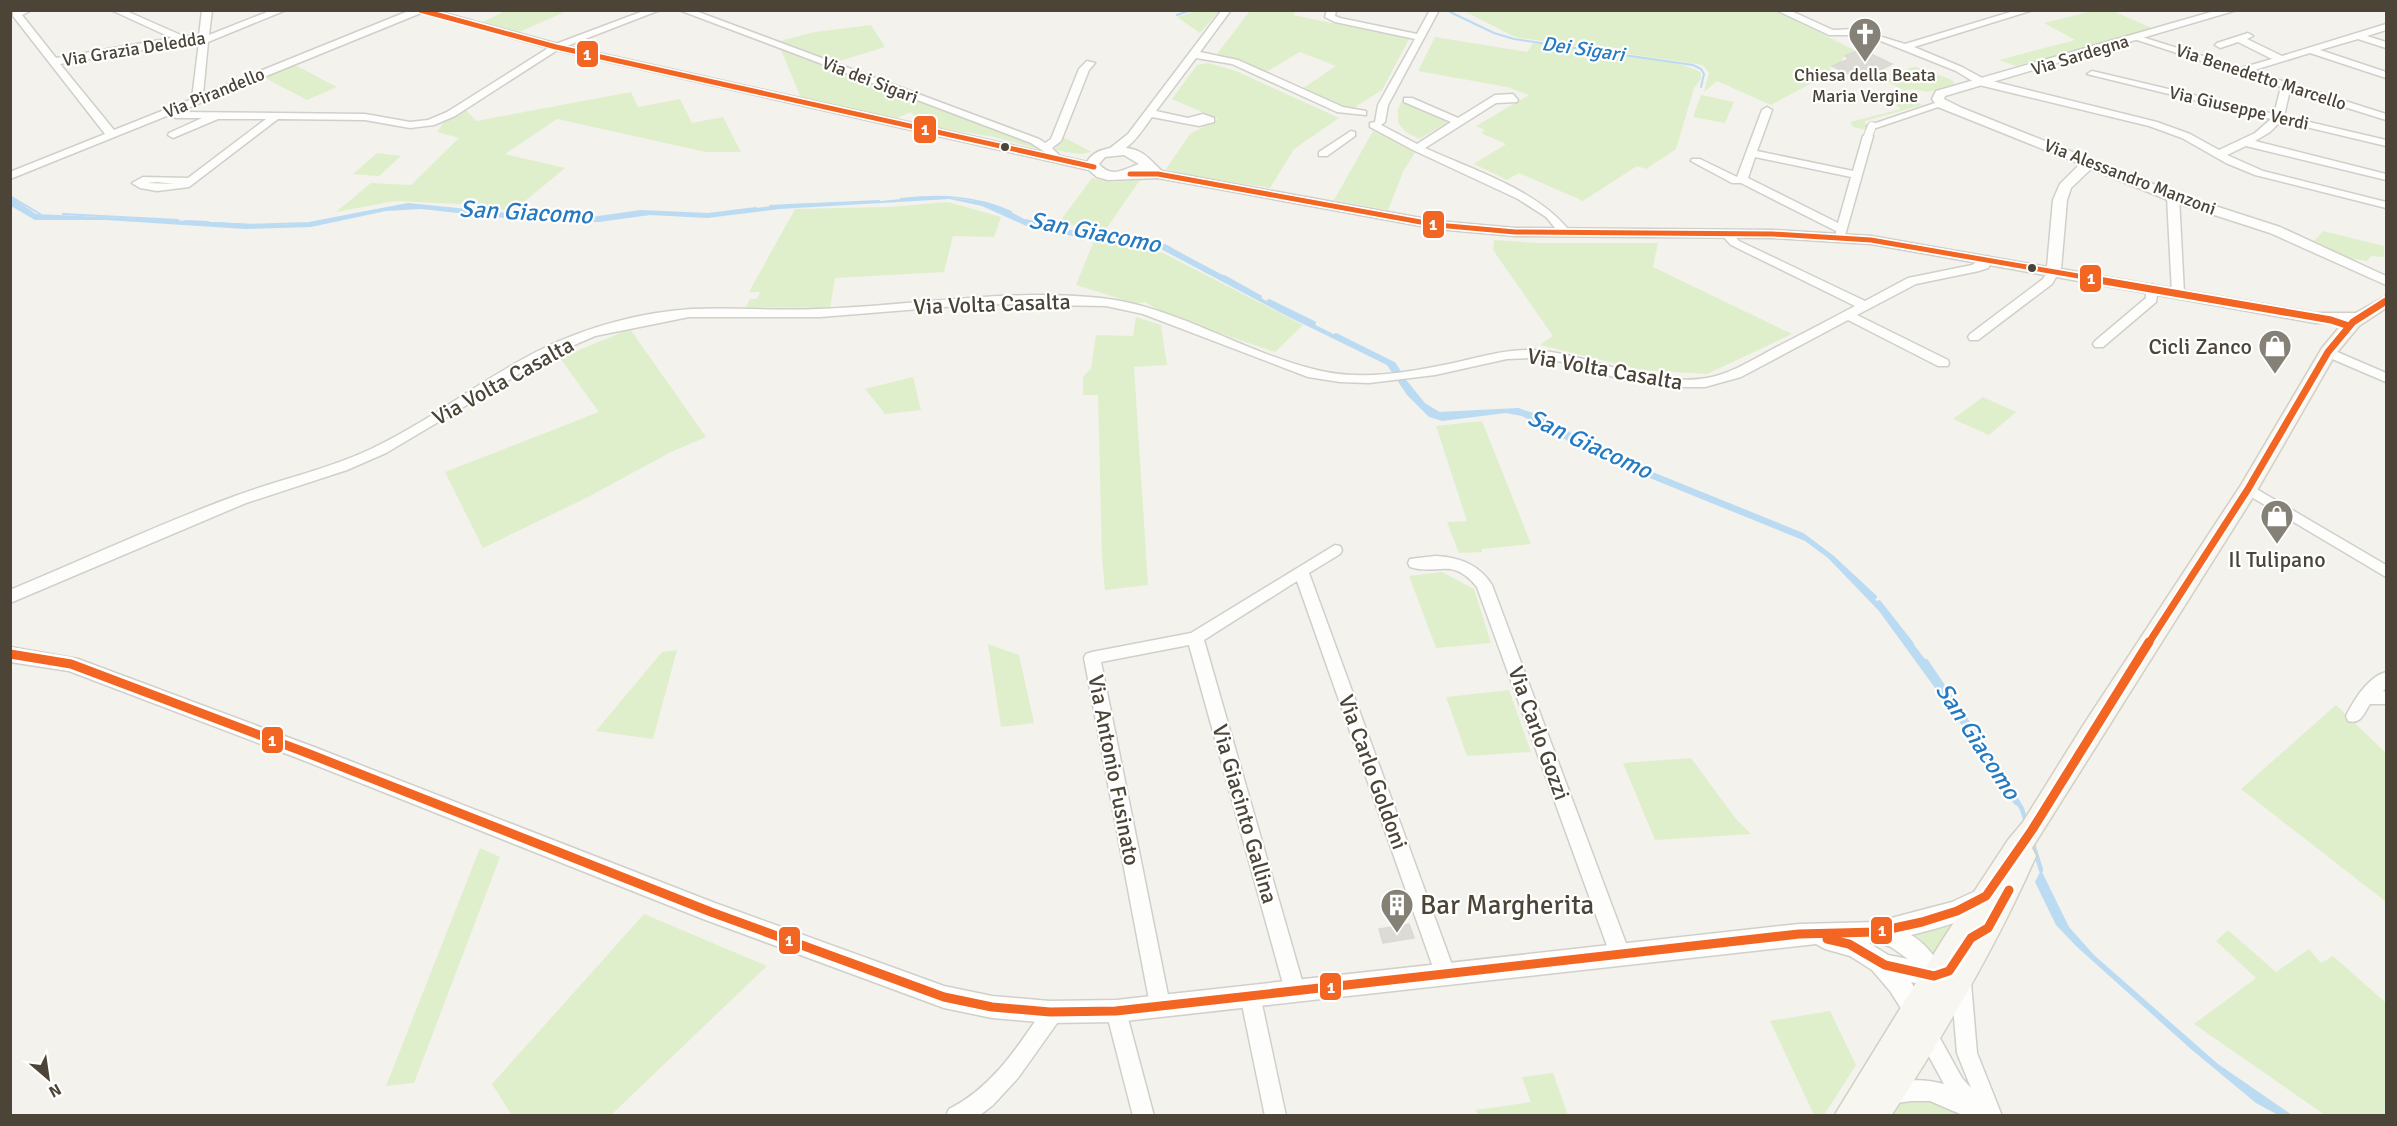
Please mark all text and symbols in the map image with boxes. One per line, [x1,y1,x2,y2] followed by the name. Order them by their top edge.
[1847,16,1883,63] church icon: Chiesa della Beata Maria Vergine
[61,27,207,71] street label: Via Grazia Deledda
[2029,30,2131,80] street label: Via Sardegna
[1540,31,1627,67] water label: Dei Sigari
[2173,39,2349,115] street label: Via Benedetto Marcello
[576,40,599,68] line badge: 1
[583,45,592,65] text: 1
[819,52,921,108] street label: Via dei Sigari
[160,63,268,123] street label: Via Pirandello
[1794,64,1936,107] place label: Chiesa della Beata Maria Vergine
[2167,81,2311,135] street label: Via Giuseppe Verdi
[913,115,937,144] line badge: 1
[921,120,930,140] text: 1
[2041,134,2219,220] street label: Via Alessandro Manzoni
[999,141,1011,153] unlabelled marker
[459,194,595,231] water label: San Giacomo
[1027,205,1165,260] water label: San Giacomo
[1422,210,1445,239] line badge: 1
[1429,215,1438,235] text: 1
[2026,262,2038,274] unlabelled marker
[2079,264,2102,293] line badge: 1
[2087,269,2096,289] text: 1
[913,288,1071,320] street label: Via Volta Casalta
[2257,328,2293,375] shop icon: Cicli Zanco
[428,331,578,431] street label: Via Volta Casalta
[2148,333,2252,360] place label: Cicli Zanco
[1525,342,1685,396] street label: Via Volta Casalta
[1523,402,1658,486] water label: San Giacomo
[2259,498,2295,545] shop icon: Il Tulipano
[2228,546,2326,573] place label: Il Tulipano
[1502,662,1576,804] street label: Via Carlo Gozzi
[1082,672,1146,868] street label: Via Antonio Fusinato
[1929,677,2028,806] water label: San Giacomo
[1333,691,1413,853] street label: Via Carlo Goldoni
[1207,721,1283,907] street label: Via Giacinto Gallina
[261,726,284,754] line badge: 1
[268,731,277,751] text: 1
[1379,887,1415,934] building icon: Bar Margherita
[1420,889,1594,922] place label: Bar Margherita
[1870,916,1893,945] line badge: 1
[1878,921,1887,941] text: 1
[778,926,801,955] line badge: 1
[785,931,794,951] text: 1
[1319,972,1342,1001] line badge: 1
[1327,978,1336,998] text: 1
[18,1048,78,1108] north arrow
[45,1079,65,1102] text: N

